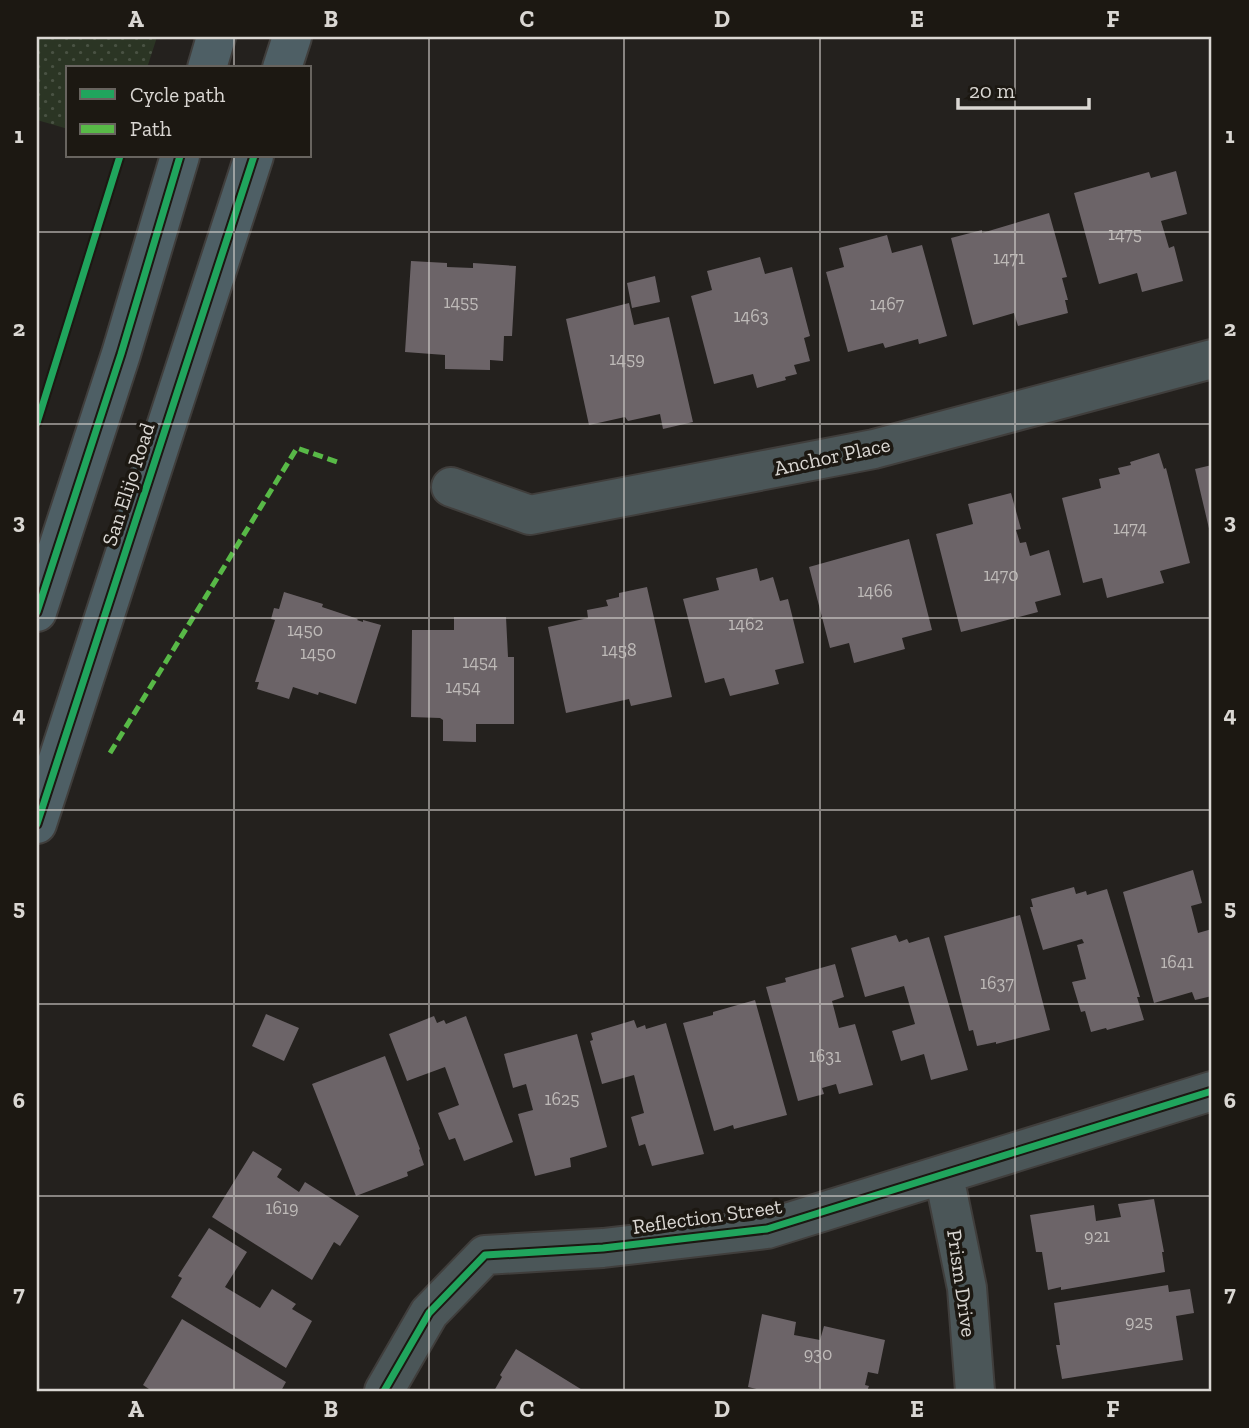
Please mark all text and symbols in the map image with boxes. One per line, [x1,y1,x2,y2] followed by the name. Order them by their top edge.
[128,5,144,33] text: A
[324,5,338,33] text: B
[520,5,534,33] text: C
[714,5,730,33] text: D
[910,5,924,33] text: E
[1106,5,1120,33] text: F
[66,66,312,158] legend
[958,66,1090,110] scale bar
[969,78,1015,103] text: 20 m
[130,82,225,107] text: Cycle path
[130,116,172,141] text: Path
[14,121,24,149] text: 1
[1225,121,1235,149] text: 1
[1108,223,1142,245] house number: 1475
[993,247,1025,269] house number: 1471
[443,291,479,313] house number: 1455
[870,293,905,315] house number: 1467
[734,305,769,327] house number: 1463
[13,314,25,342] text: 2
[1224,314,1236,342] text: 2
[609,348,645,370] house number: 1459
[96,419,161,549] street label: San Elijo Road
[771,431,893,481] street label: Anchor Place
[13,507,25,535] text: 3
[1224,507,1236,535] text: 3
[1113,517,1147,539] house number: 1474
[983,564,1019,586] house number: 1470
[857,580,893,602] house number: 1466
[728,613,764,635] house number: 1462
[287,619,323,641] house number: 1450
[601,639,637,661] house number: 1458
[300,642,336,664] house number: 1450
[462,651,498,673] house number: 1454
[445,676,481,698] house number: 1454
[12,700,26,728] text: 4
[1223,700,1237,728] text: 4
[13,893,25,921] text: 5
[1224,893,1236,921] text: 5
[1160,951,1194,973] house number: 1641
[980,972,1014,994] house number: 1637
[809,1045,841,1067] house number: 1631
[13,1086,25,1114] text: 6
[1224,1086,1236,1114] text: 6
[545,1088,579,1110] house number: 1625
[631,1193,784,1239] street label: Reflection Street
[266,1197,298,1219] house number: 1619
[1084,1225,1110,1247] house number: 921
[942,1228,982,1338] street label: Prism Drive
[13,1279,25,1307] text: 7
[1224,1279,1236,1307] text: 7
[1125,1311,1153,1333] house number: 925
[804,1343,832,1365] house number: 930
[128,1395,144,1423] text: A
[324,1395,338,1423] text: B
[520,1395,534,1423] text: C
[714,1395,730,1423] text: D
[910,1395,924,1423] text: E
[1106,1395,1120,1423] text: F

